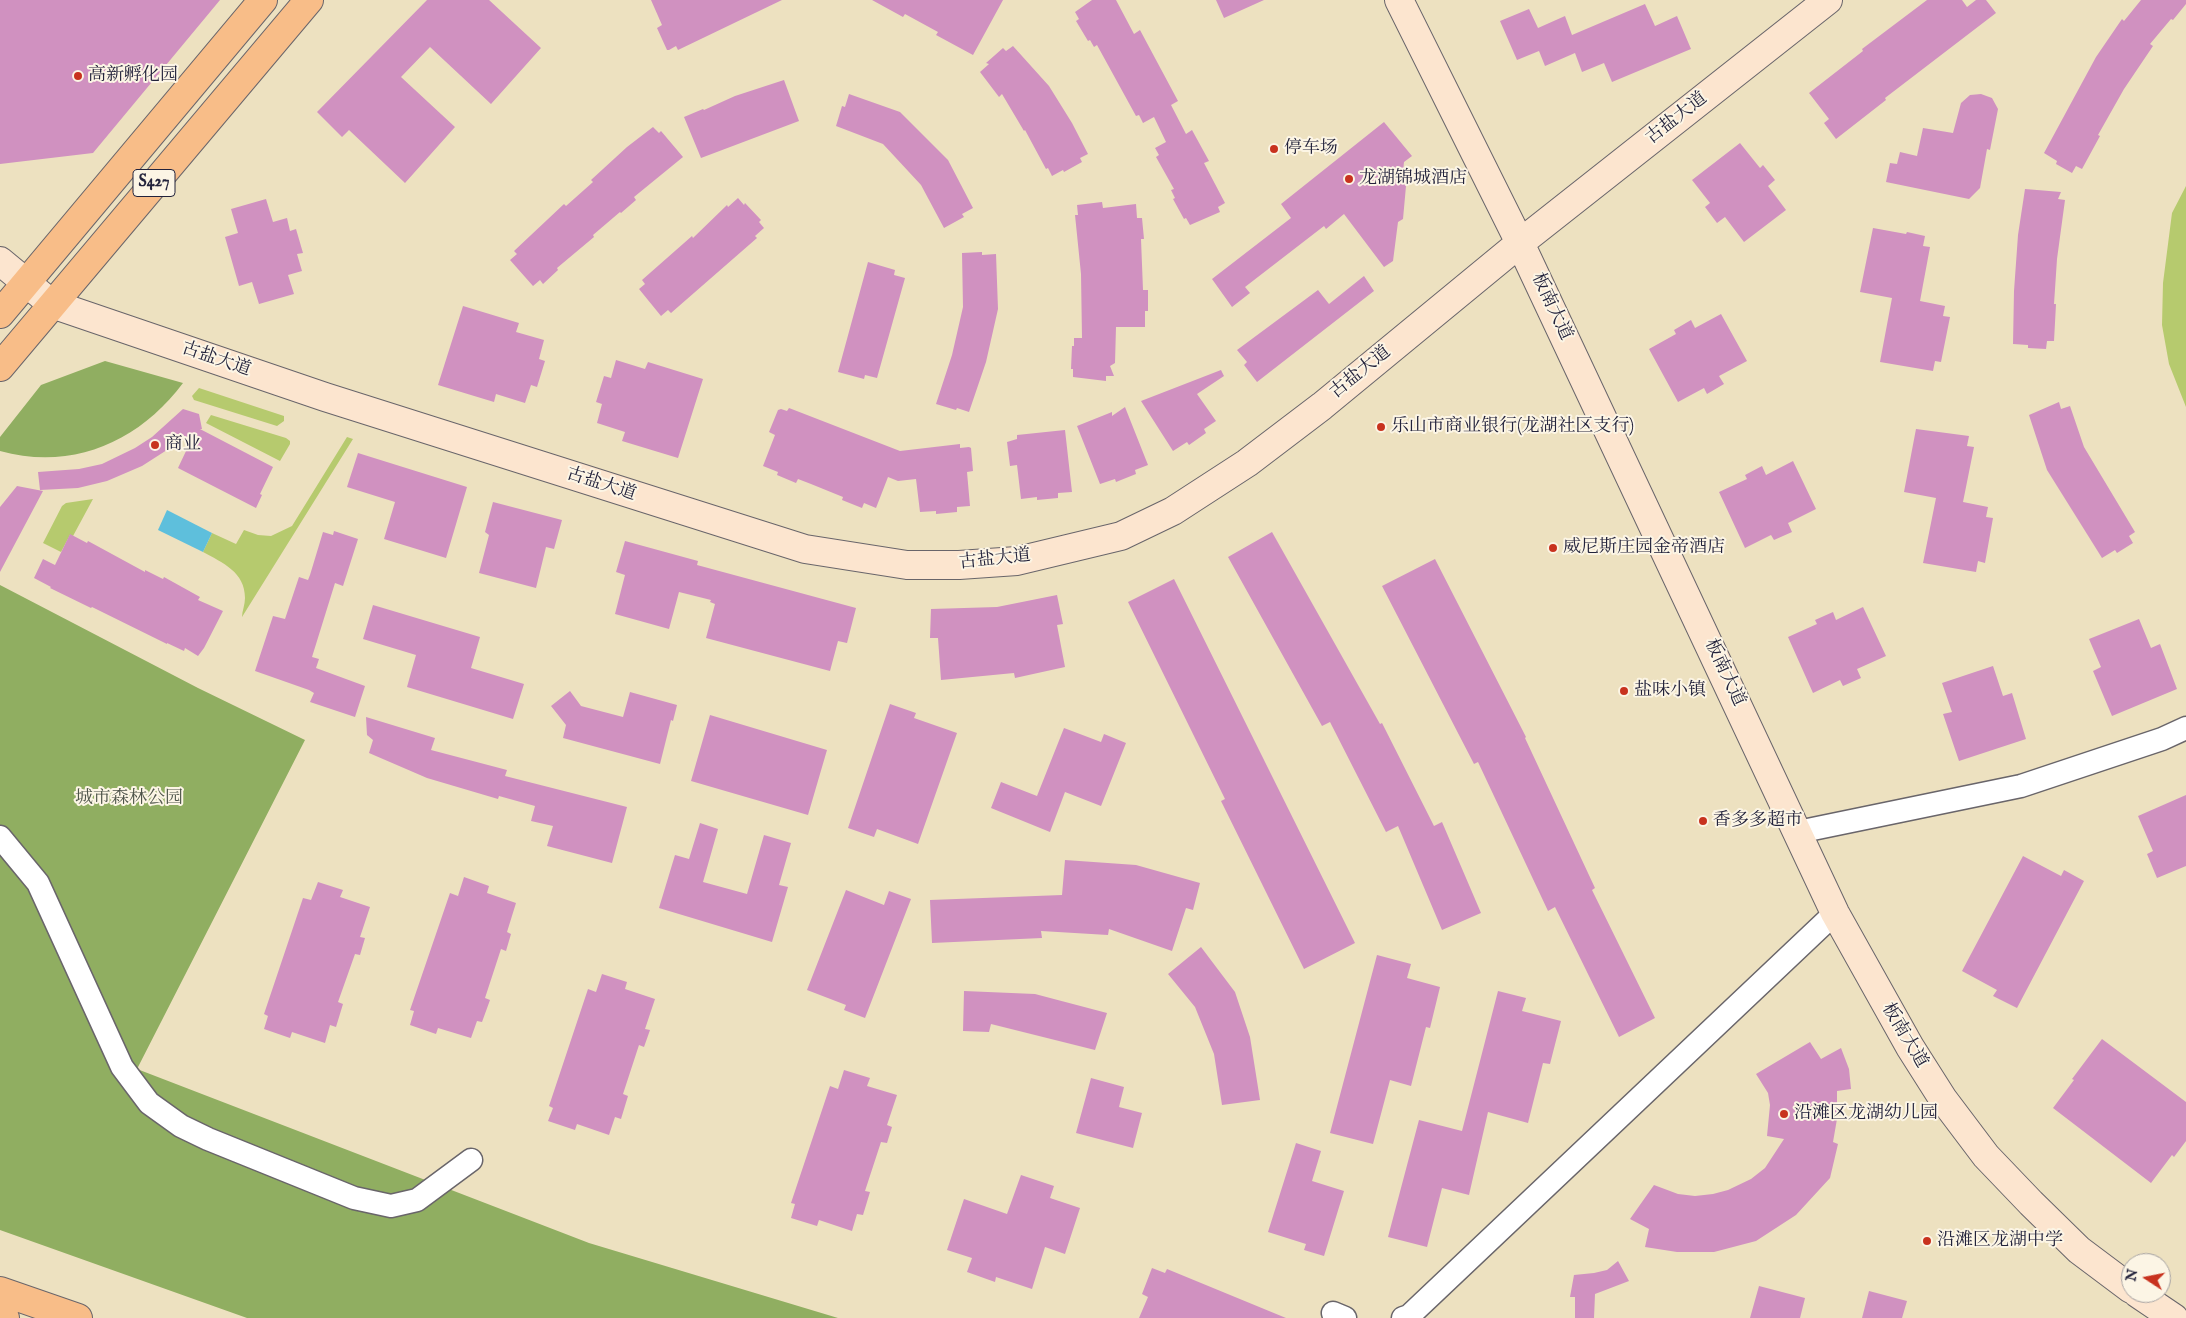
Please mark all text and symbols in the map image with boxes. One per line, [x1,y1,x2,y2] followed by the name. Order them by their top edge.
[88,65,178,87] place label: 高新孵化园
[72,70,84,82] marker: 高新孵化园
[1642,88,1712,150] street label: 古盐大道
[1284,138,1338,160] place label: 停车场
[1268,143,1280,155] marker: 停车场
[1359,168,1467,190] place label: 龙湖锦城酒店
[133,170,175,197] road number: S427
[1343,173,1355,185] marker: 龙湖锦城酒店
[1526,270,1576,344] street label: 板南大道
[178,338,254,382] street label: 古盐大道
[1326,342,1396,404] street label: 古盐大道
[1391,416,1634,438] place label: 乐山市商业银行(龙湖社区支行)
[1375,421,1387,433] marker: 乐山市商业银行(龙湖社区支行)
[165,434,201,456] place label: 商业
[149,439,161,451] marker: 商业
[563,464,639,506] street label: 古盐大道
[1563,537,1725,559] place label: 威尼斯庄园金帝酒店
[1547,542,1559,554] marker: 威尼斯庄园金帝酒店
[958,545,1032,575] street label: 古盐大道
[1699,636,1749,710] street label: 板南大道
[1634,680,1706,702] place label: 盐味小镇
[1618,685,1630,697] marker: 盐味小镇
[75,788,183,810] park label: 城市森林公园
[1713,810,1803,832] place label: 香多多超市
[1697,815,1709,827] marker: 香多多超市
[1876,1000,1932,1072] street label: 板南大道
[1794,1103,1938,1125] place label: 沿滩区龙湖幼儿园
[1778,1108,1790,1120] marker: 沿滩区龙湖幼儿园
[1937,1230,2063,1252] place label: 沿滩区龙湖中学
[1921,1235,1933,1247] marker: 沿滩区龙湖中学
[2121,1253,2171,1303] north arrow
[2122,1268,2142,1283] text: N

